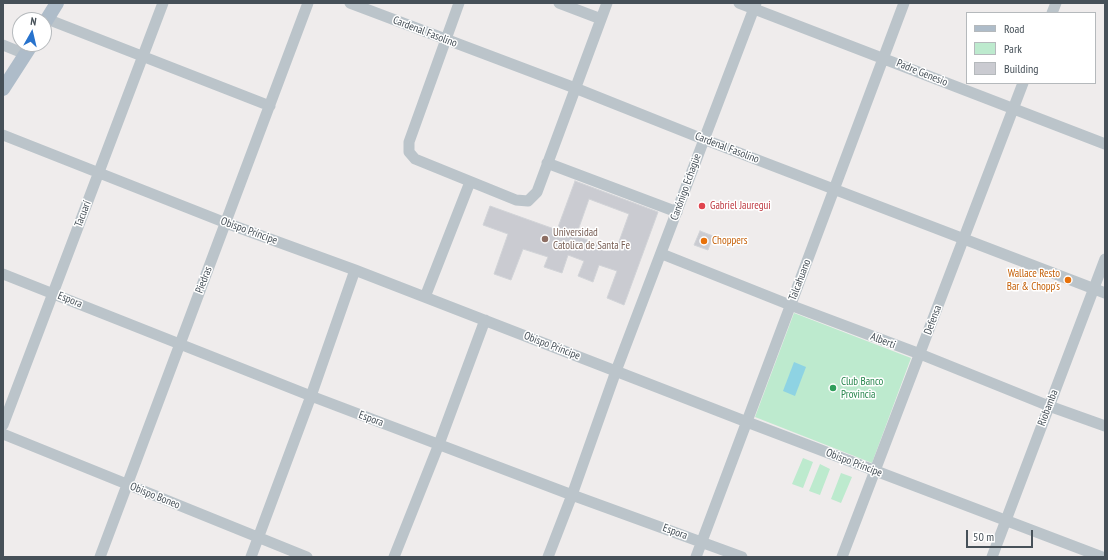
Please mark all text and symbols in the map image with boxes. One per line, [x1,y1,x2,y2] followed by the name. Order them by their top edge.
[12,12,52,52] north arrow
[966,12,1096,84] legend
[30,14,37,28] text: N
[391,14,459,50] street label: Cardenal Fasolino
[1004,21,1024,36] text: Road
[1004,41,1022,56] text: Park
[895,57,949,89] street label: Padre Genesio
[1004,61,1039,76] text: Building
[693,130,761,166] street label: Cardenal Fasolino
[668,152,704,222] street label: Canónigo Echagüe
[72,199,94,229] street label: Tacuarí
[710,199,771,213] place label: Gabriel Jauregui
[697,201,707,211] marker: Gabriel Jauregui
[219,215,279,247] street label: Obispo Príncipe
[553,226,630,252] place label: Universidad Catolica de Santa Fe
[540,234,550,244] marker: Universidad Catolica de Santa Fe
[712,234,747,248] place label: Choppers
[699,236,709,246] marker: Choppers
[786,258,814,302] street label: Talcahuano
[193,265,215,295] street label: Piedras
[1007,267,1060,293] place label: Wallace Resto Bar & Chopp's
[1063,275,1073,285] marker: Wallace Resto Bar & Chopp's
[56,289,84,311] street label: Espora
[921,303,945,337] street label: Defensa
[522,329,582,363] street label: Obispo Príncipe
[869,330,897,352] street label: Alberti
[841,375,883,401] place label: Club Banco Provincia
[828,383,838,393] marker: Club Banco Provincia
[1035,388,1061,428] street label: Riobamba
[357,408,385,430] street label: Espora
[824,446,884,480] street label: Obispo Príncipe
[128,480,182,512] street label: Obispo Boneo
[661,521,689,543] street label: Espora
[968,522,1035,548] scale bar
[973,529,994,544] text: 50 m

